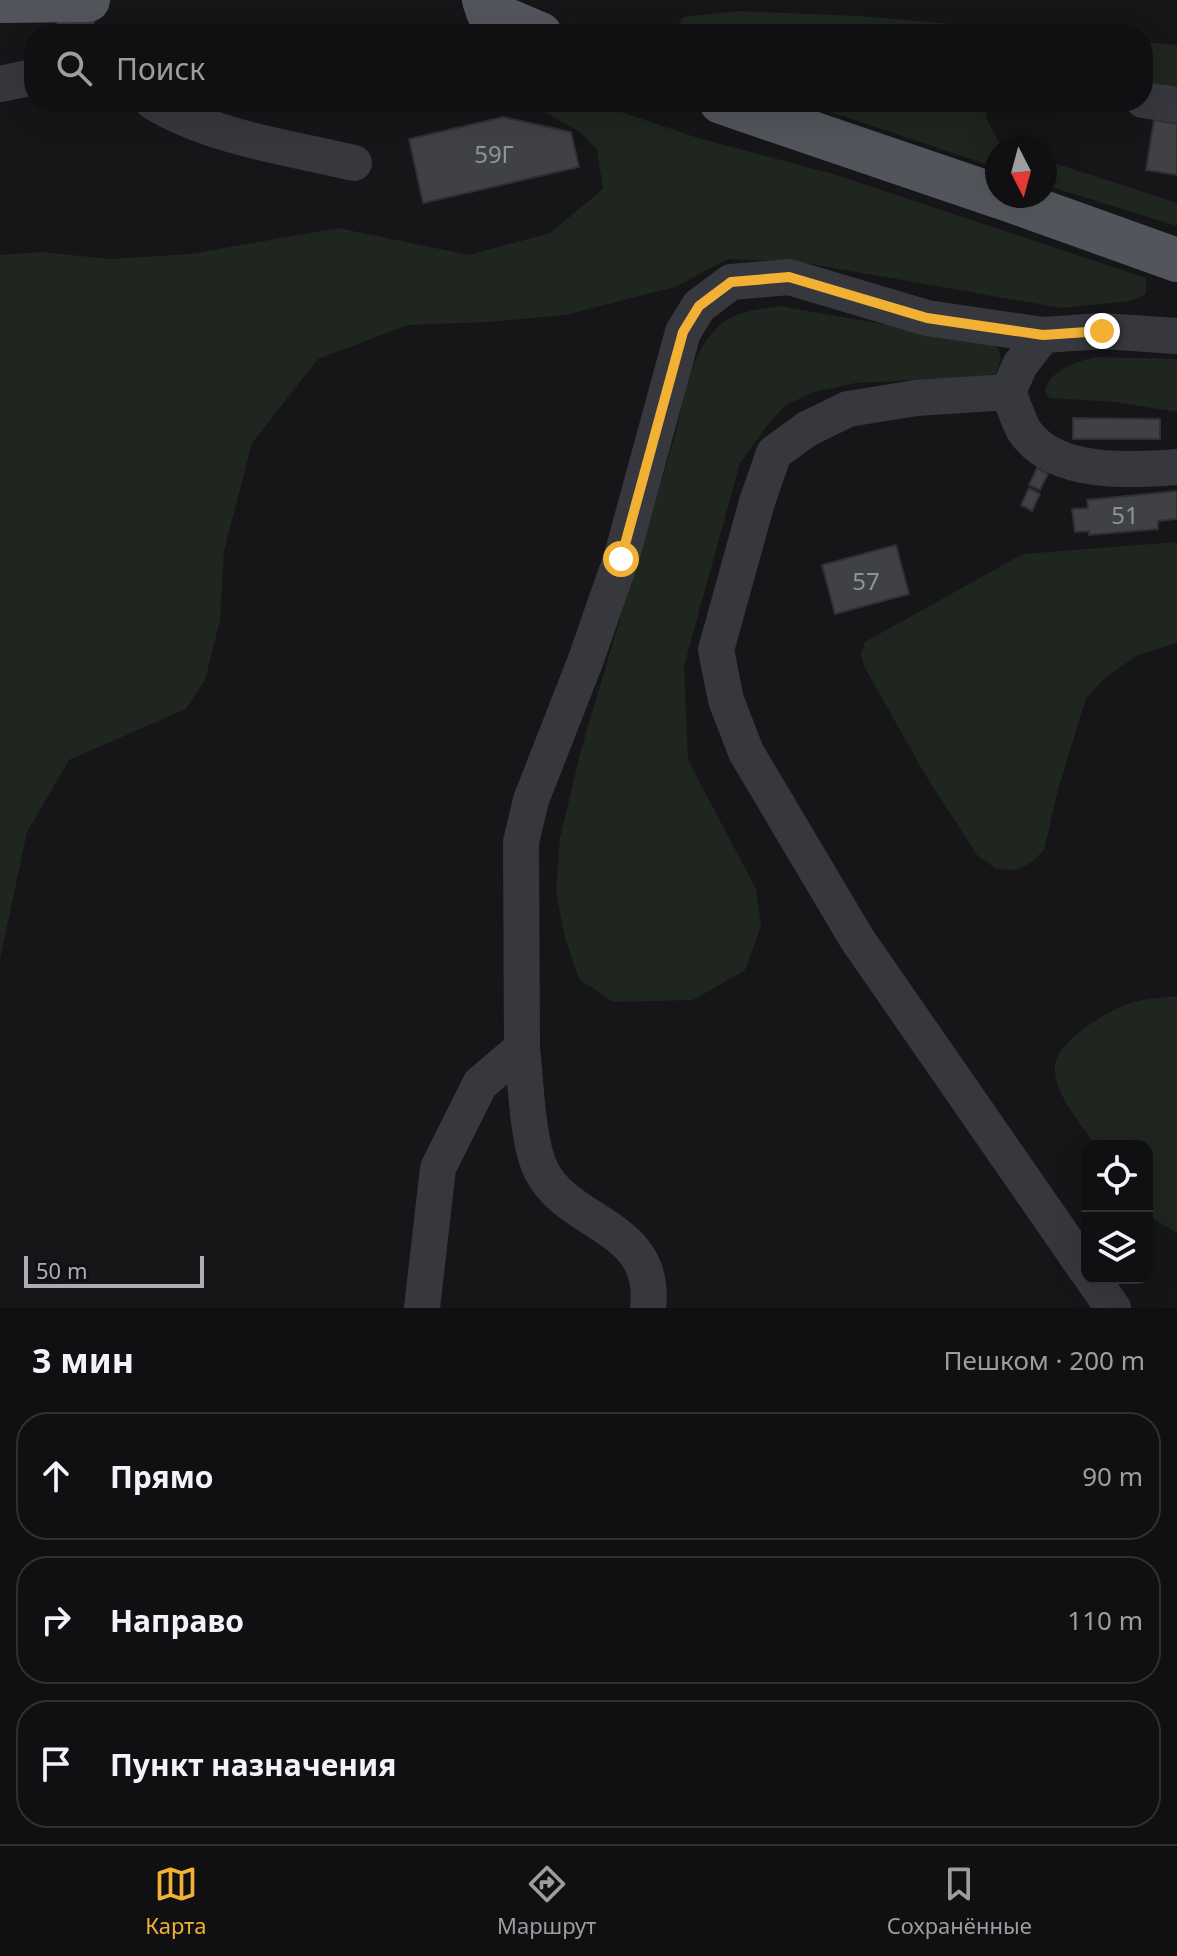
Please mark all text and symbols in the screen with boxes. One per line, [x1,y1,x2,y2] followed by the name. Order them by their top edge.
[24,24,1153,112] search box
[52,46,96,90] icon: search
[116,48,205,89] text: Поиск
[985,136,1057,208] north arrow
[474,137,514,170] house number: 59Г
[1084,313,1120,349] route end
[1111,498,1139,531] house number: 51
[603,541,639,577] route start
[852,564,880,597] house number: 57
[1081,1140,1153,1284] map controls
[1081,1140,1153,1212] button: locate
[1081,1212,1153,1284] button: layers
[24,1252,204,1288] scale bar
[36,1255,87,1285] text: 50 m
[32,1337,134,1383] text: 3 мин
[943,1342,1145,1378] text: Пешком · 200 m
[34,1454,78,1498] icon: ahead
[110,1456,214,1497] text: Прямо
[1082,1458,1143,1494] text: 90 m
[34,1598,78,1642] icon: right
[110,1600,244,1641] text: Направо
[1067,1602,1143,1638] text: 110 m
[34,1742,78,1786] icon: arrive
[110,1744,396,1785] text: Пункт назначения
[145,1862,207,1940] tab: Карта
[497,1862,596,1940] tab: Маршрут
[887,1862,1032,1940] tab: Сохранённые

